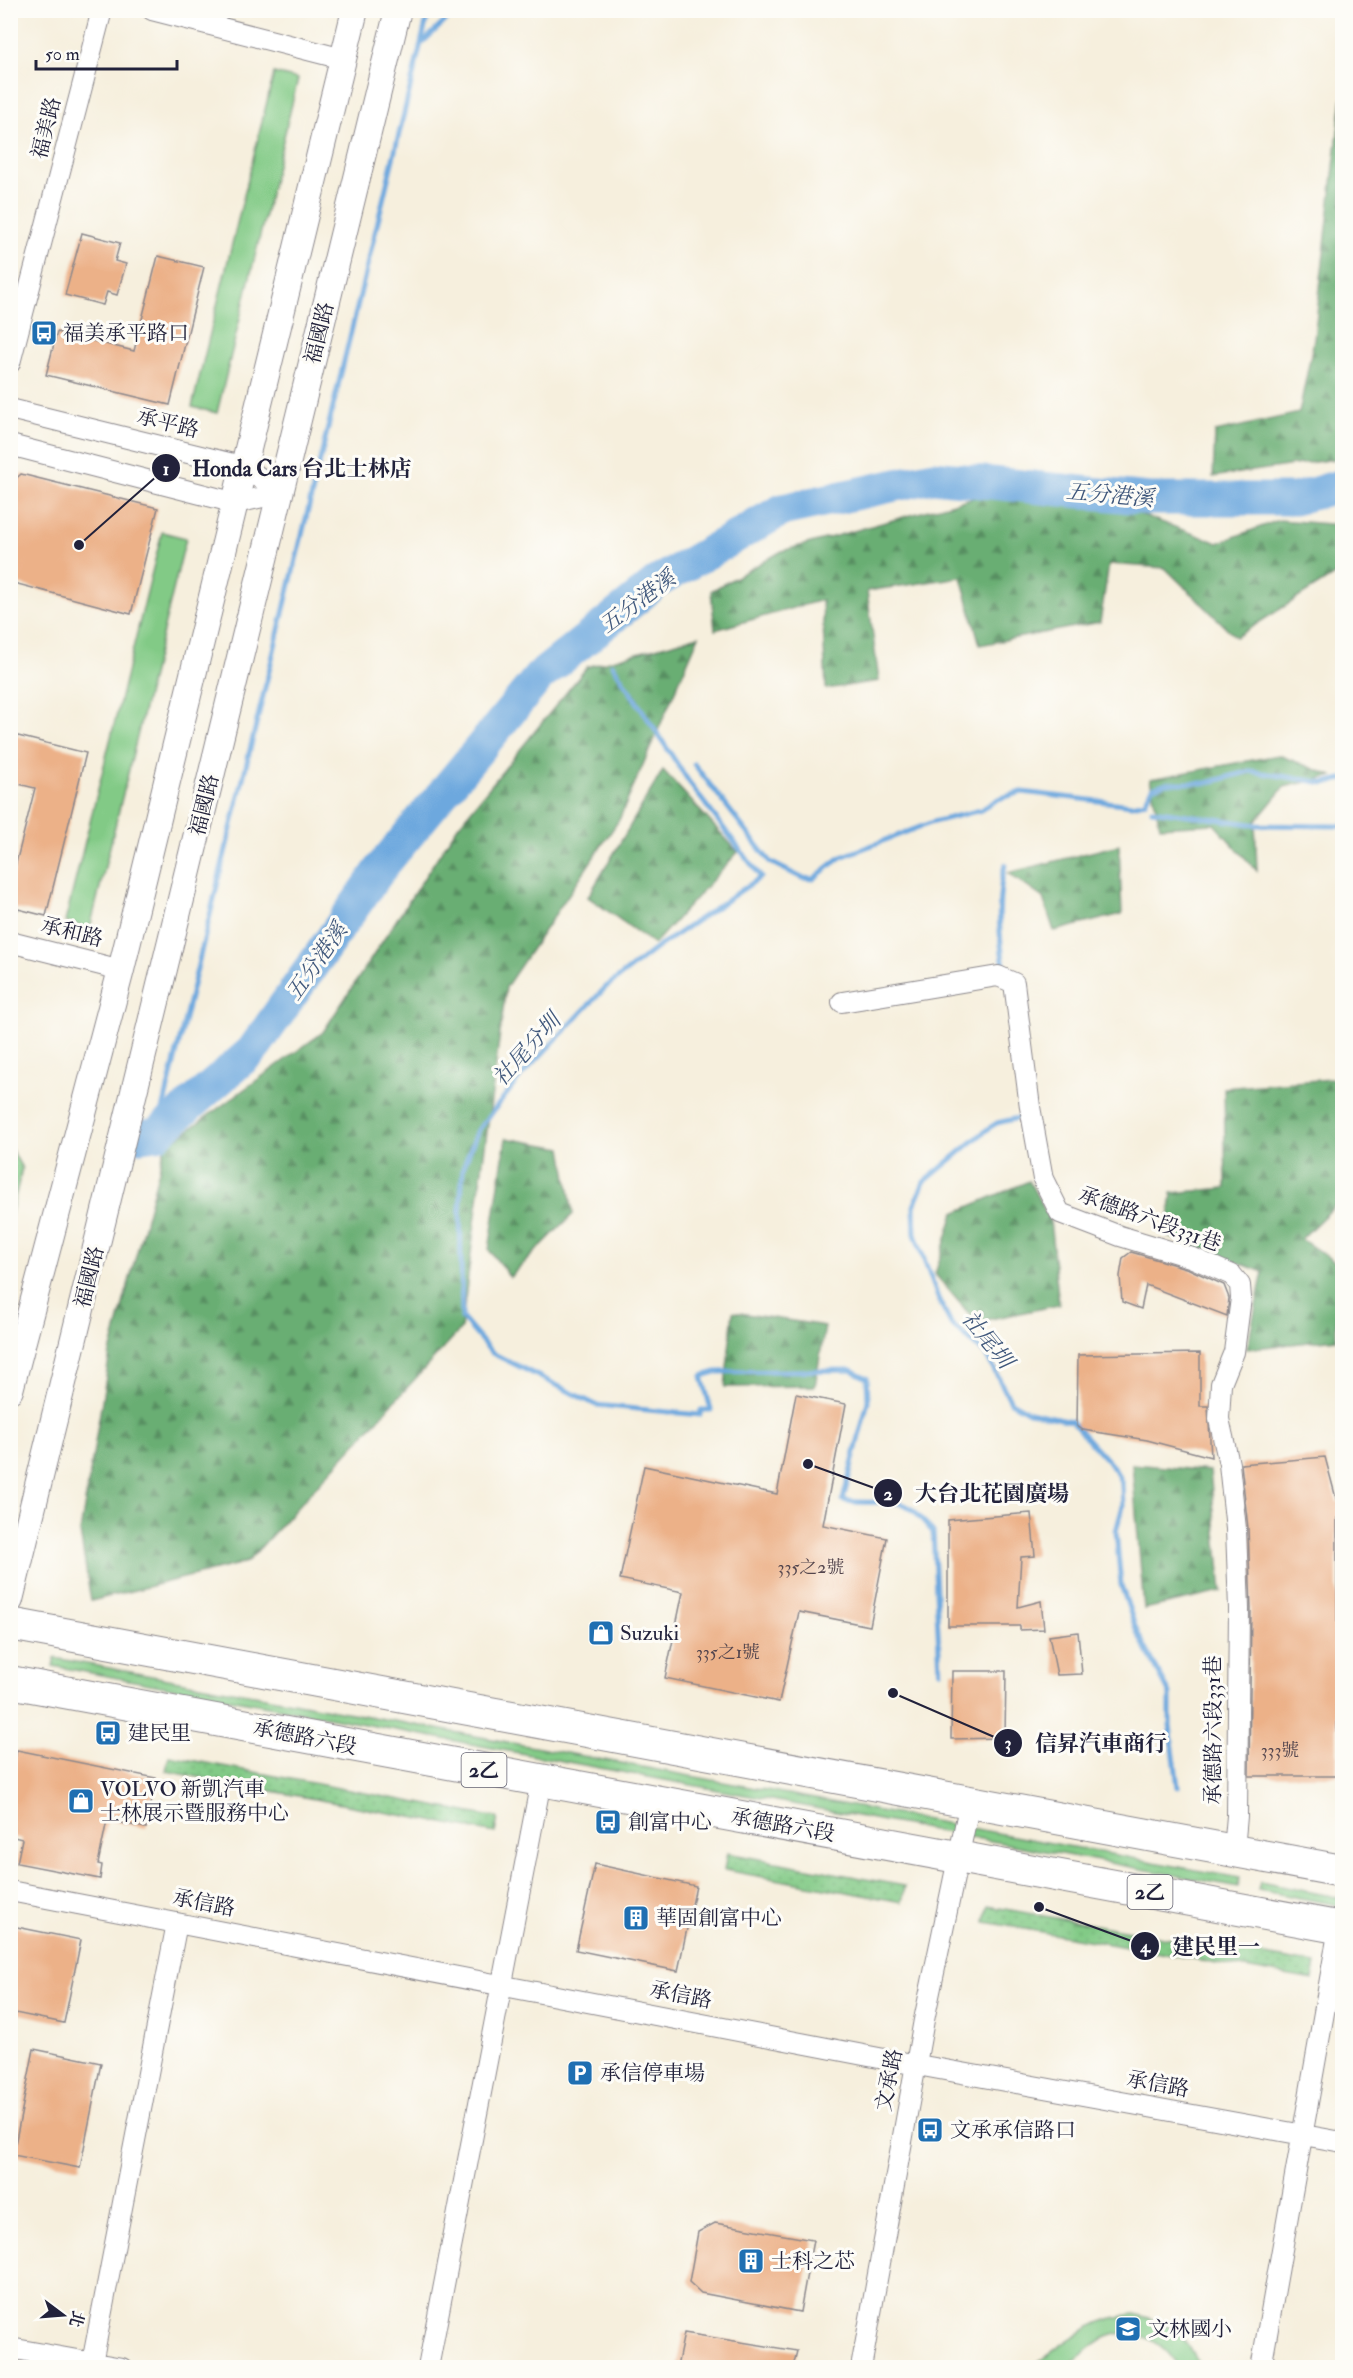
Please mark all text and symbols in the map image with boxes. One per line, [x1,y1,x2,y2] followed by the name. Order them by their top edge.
[36,33,177,71] scale bar
[45,43,80,66] text: 50 m
[26,94,67,162] street label: 福美路
[299,299,340,367] street label: 福國路
[29,318,59,348] bus stop icon: 福美承平路口
[63,320,189,347] place label: 福美承平路口
[134,403,202,444] street label: 承平路
[151,448,424,488] callout: Honda Cars 台北士林店
[192,455,412,483] text: Honda Cars 台北士林店
[163,458,169,481] text: 1
[1065,477,1157,513] water label: 五分港溪
[594,563,683,639] water label: 五分港溪
[184,771,225,839] street label: 福國路
[38,912,106,953] street label: 承和路
[280,916,355,1006] water label: 五分港溪
[487,1005,569,1092] water label: 社尾分圳
[1075,1181,1225,1258] street label: 承德路六段331巷
[69,1243,110,1311] street label: 福國路
[956,1305,1021,1377] water label: 社尾圳
[873,1473,1081,1513] callout: 大台北花園廣場
[915,1480,1069,1508] text: 大台北花園廣場
[883,1483,893,1506] text: 2
[778,1556,844,1579] house number: 335之2號
[586,1618,616,1648] shop icon: Suzuki
[620,1620,680,1647] place label: Suzuki
[696,1641,760,1664] house number: 335之1號
[1200,1655,1227,1805] street label: 承德路六段331巷
[251,1714,359,1761] street label: 承德路六段
[93,1718,123,1748] bus stop icon: 建民里
[128,1720,191,1747] place label: 建民里
[993,1723,1179,1763] callout: 信昇汽車商行
[1035,1730,1167,1758] text: 信昇汽車商行
[1005,1732,1012,1755] text: 3
[1261,1739,1299,1762] house number: 333號
[462,1753,506,1787] road number: 2乙
[100,1776,289,1827] place label: VOLVO 新凱汽車 士林展示暨服務中心
[66,1786,96,1816] shop icon: VOLVO 新凱汽車 士林展示暨服務中心
[729,1803,837,1848] street label: 承德路六段
[593,1807,623,1837] bus stop icon: 創富中心
[628,1809,712,1836] place label: 創富中心
[1128,1875,1172,1909] road number: 2乙
[170,1884,237,1923] street label: 承信路
[621,1903,651,1933] building icon: 華固創富中心
[656,1905,782,1932] place label: 華固創富中心
[1130,1926,1272,1966] callout: 建民里一
[1172,1933,1260,1961] text: 建民里一
[1139,1935,1151,1958] text: 4
[647,1976,714,2015] street label: 承信路
[870,2047,909,2114] street label: 文承路
[565,2058,595,2088] parking icon: 承信停車場
[600,2060,705,2087] place label: 承信停車場
[1125,2066,1191,2103] street label: 承信路
[915,2115,945,2145] bus stop icon: 文承承信路口
[950,2117,1076,2144] place label: 文承承信路口
[736,2246,766,2276] building icon: 士科之芯
[771,2248,855,2275] place label: 士科之芯
[33,2285,93,2345] north arrow
[65,2308,88,2329] text: 北
[1113,2314,1143,2344] school or university icon: 文林國小
[1148,2316,1232,2343] place label: 文林國小

